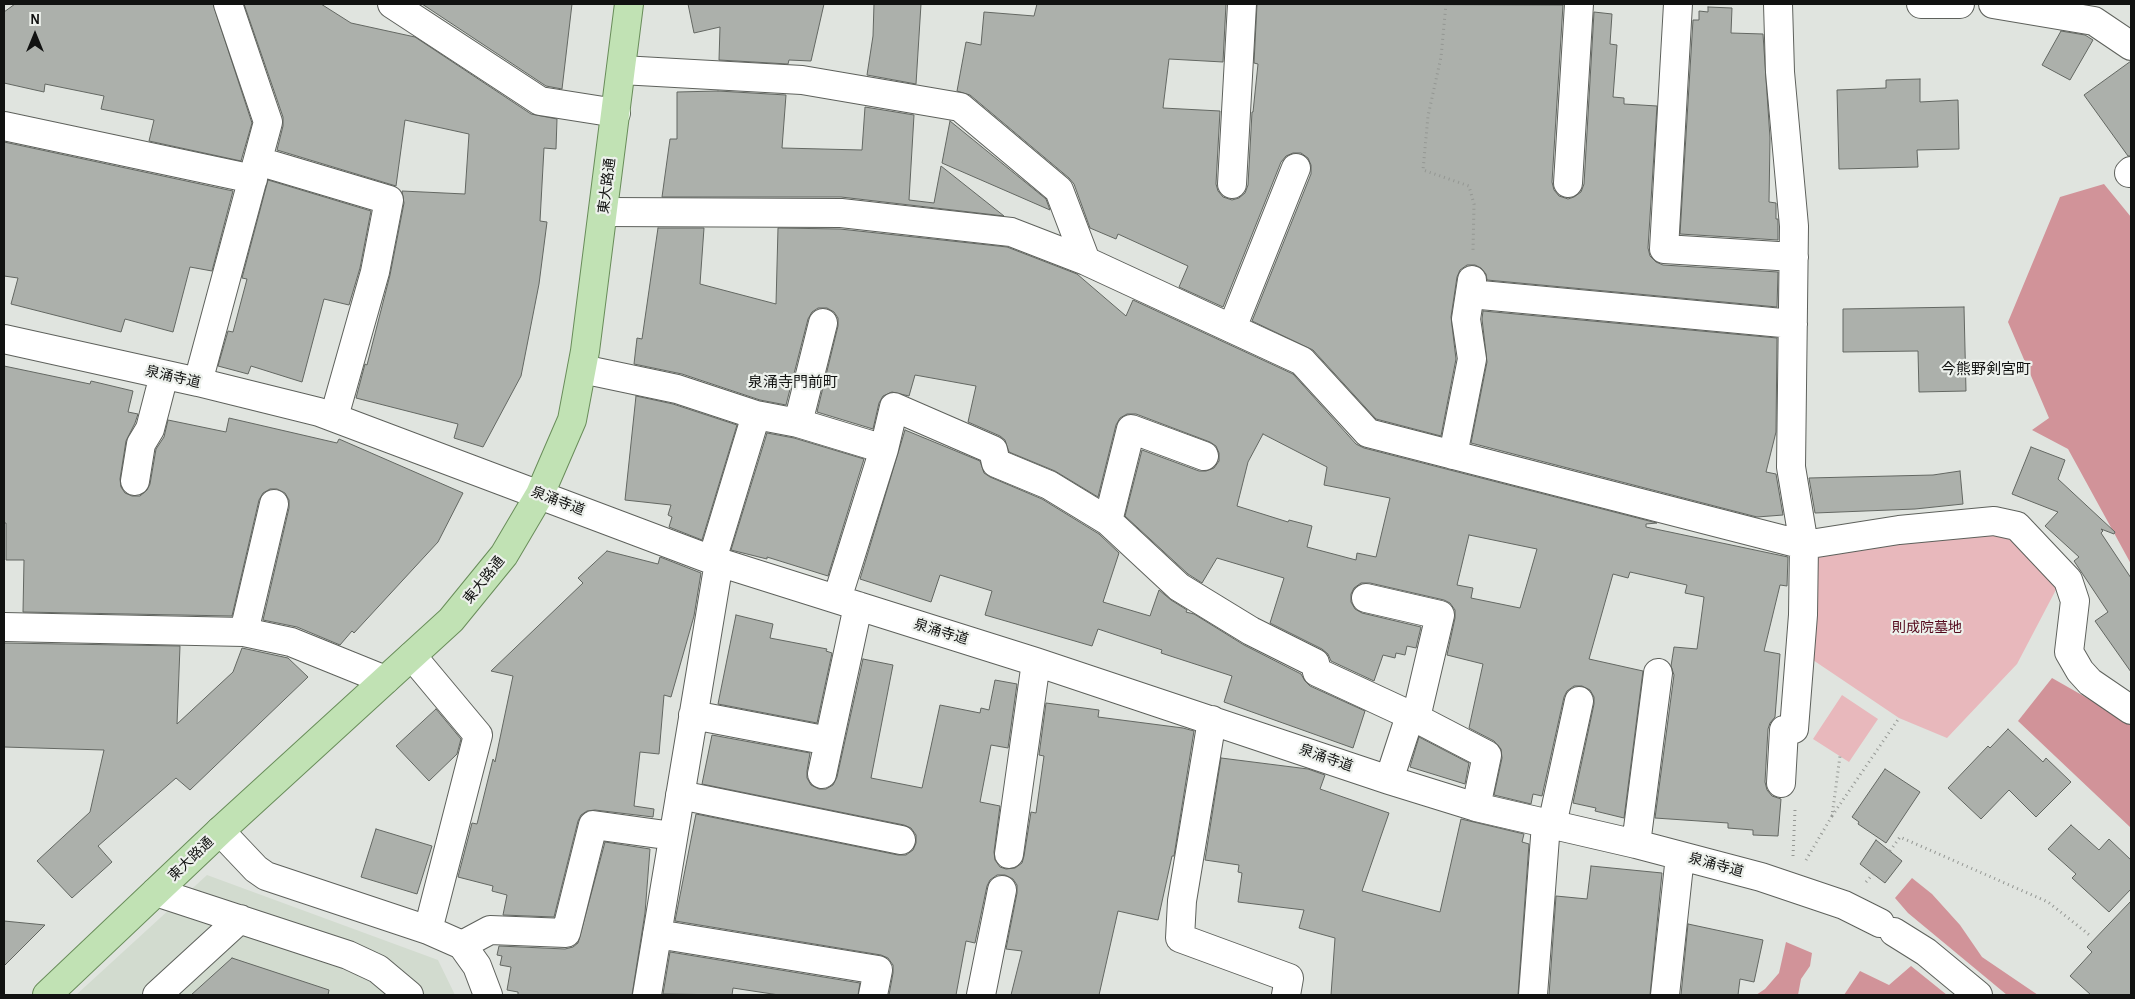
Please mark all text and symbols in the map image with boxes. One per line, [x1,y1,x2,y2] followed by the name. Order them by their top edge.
[10,10,60,60] north arrow
[30,13,40,27] text: N
[595,157,619,215] street label: 東大路通
[1941,360,2031,378] district label: 今熊野剣宮町
[144,363,202,391] street label: 泉涌寺道
[748,373,838,391] district label: 泉涌寺門前町
[529,483,587,519] street label: 泉涌寺道
[460,553,508,607] street label: 東大路通
[912,616,970,648] street label: 泉涌寺道
[1892,620,1962,636] park label: 則成院墓地
[1297,741,1355,775] street label: 泉涌寺道
[165,834,217,884] street label: 東大路通
[1687,850,1745,880] street label: 泉涌寺道

